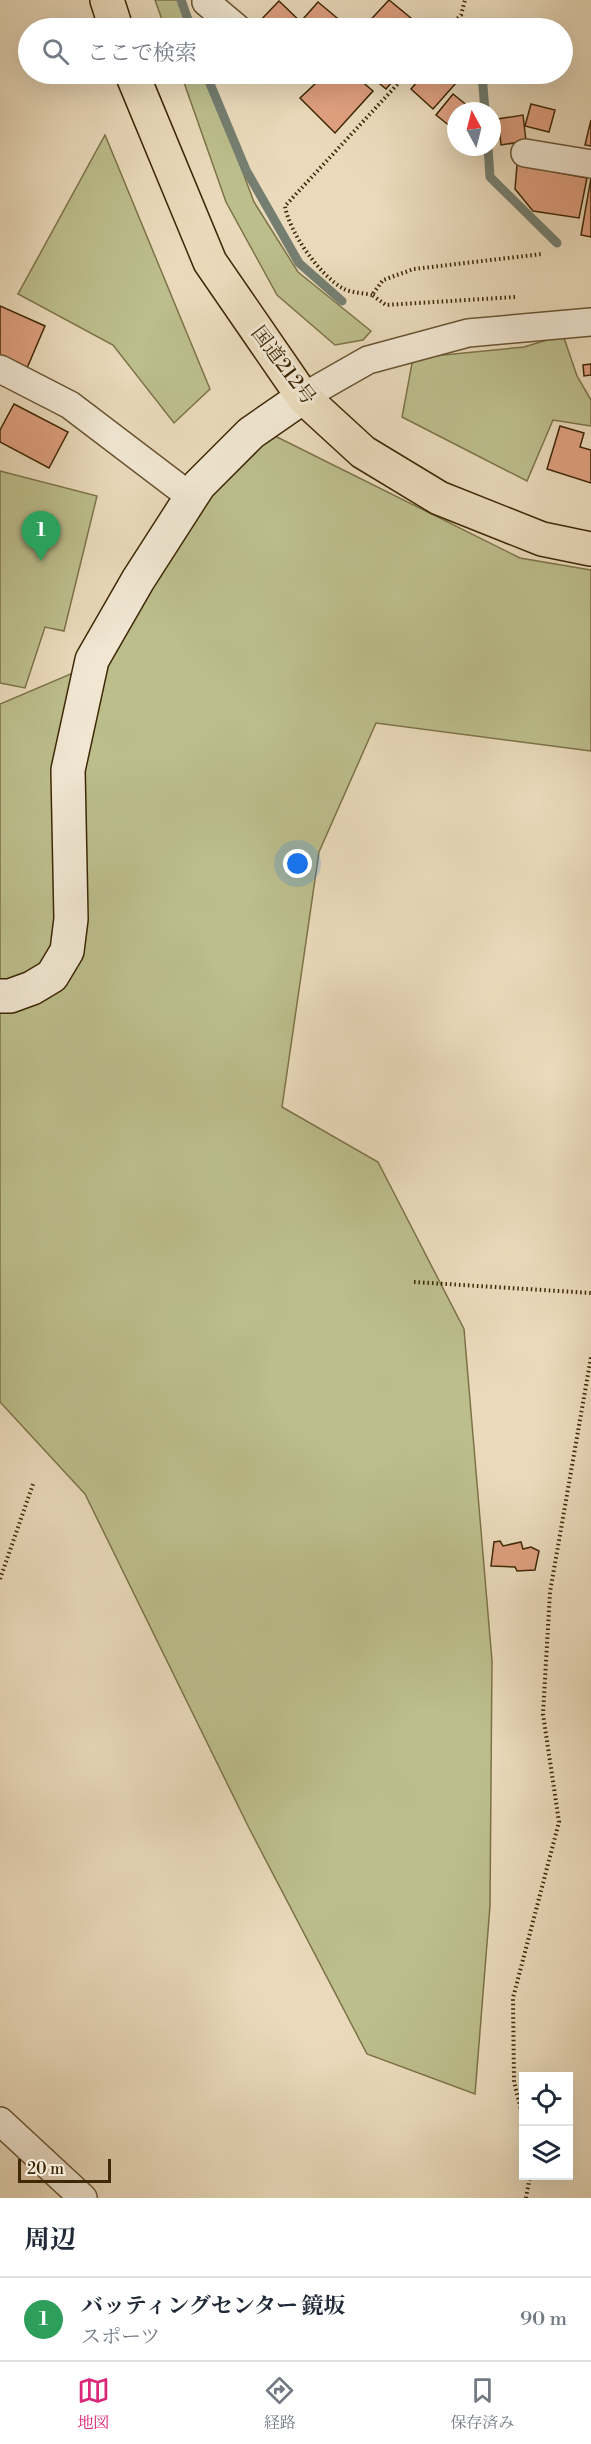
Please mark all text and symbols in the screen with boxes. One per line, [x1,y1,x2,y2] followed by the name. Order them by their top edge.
[18,18,573,84] search box
[39,35,72,68] icon: search
[87,40,197,67] text: ここで検索
[447,102,501,156] north arrow
[245,322,320,410] street label: 国道212号
[22,512,60,561] pin: 1
[283,849,312,878] your location
[519,2072,573,2180] map controls
[519,2072,573,2126] button: locate
[519,2126,573,2180] button: layers
[18,2156,111,2184] scale bar
[27,2159,64,2179] text: 20 m
[24,2224,76,2256] text: 周辺
[81,2293,345,2320] text: バッティングセンター 鏡坂
[39,2307,48,2332] text: 1
[520,2307,567,2332] text: 90 m
[81,2325,160,2350] text: スポーツ
[77,2374,110,2433] tab: 地図
[263,2374,296,2433] tab: 経路
[450,2374,514,2433] tab: 保存済み

